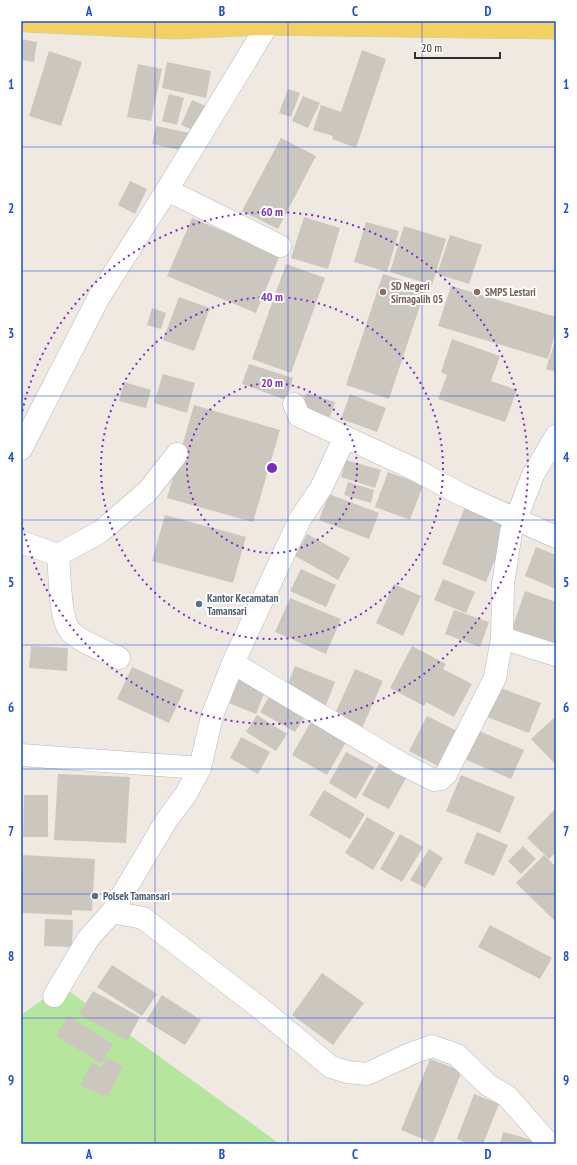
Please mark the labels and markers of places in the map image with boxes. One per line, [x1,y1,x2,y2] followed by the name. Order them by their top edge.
[391,279,443,306] place label: SD Negeri Sirnagalih 05
[485,285,536,299] place label: SMPS Lestari
[378,287,388,297] marker: SD Negeri Sirnagalih 05
[472,287,482,297] marker: SMPS Lestari
[265,461,279,475] centre of rings
[207,591,279,618] place label: Kantor Kecamatan Tamansari
[194,599,204,609] marker: Kantor Kecamatan Tamansari
[103,889,170,903] place label: Polsek Tamansari
[90,891,100,901] marker: Polsek Tamansari

